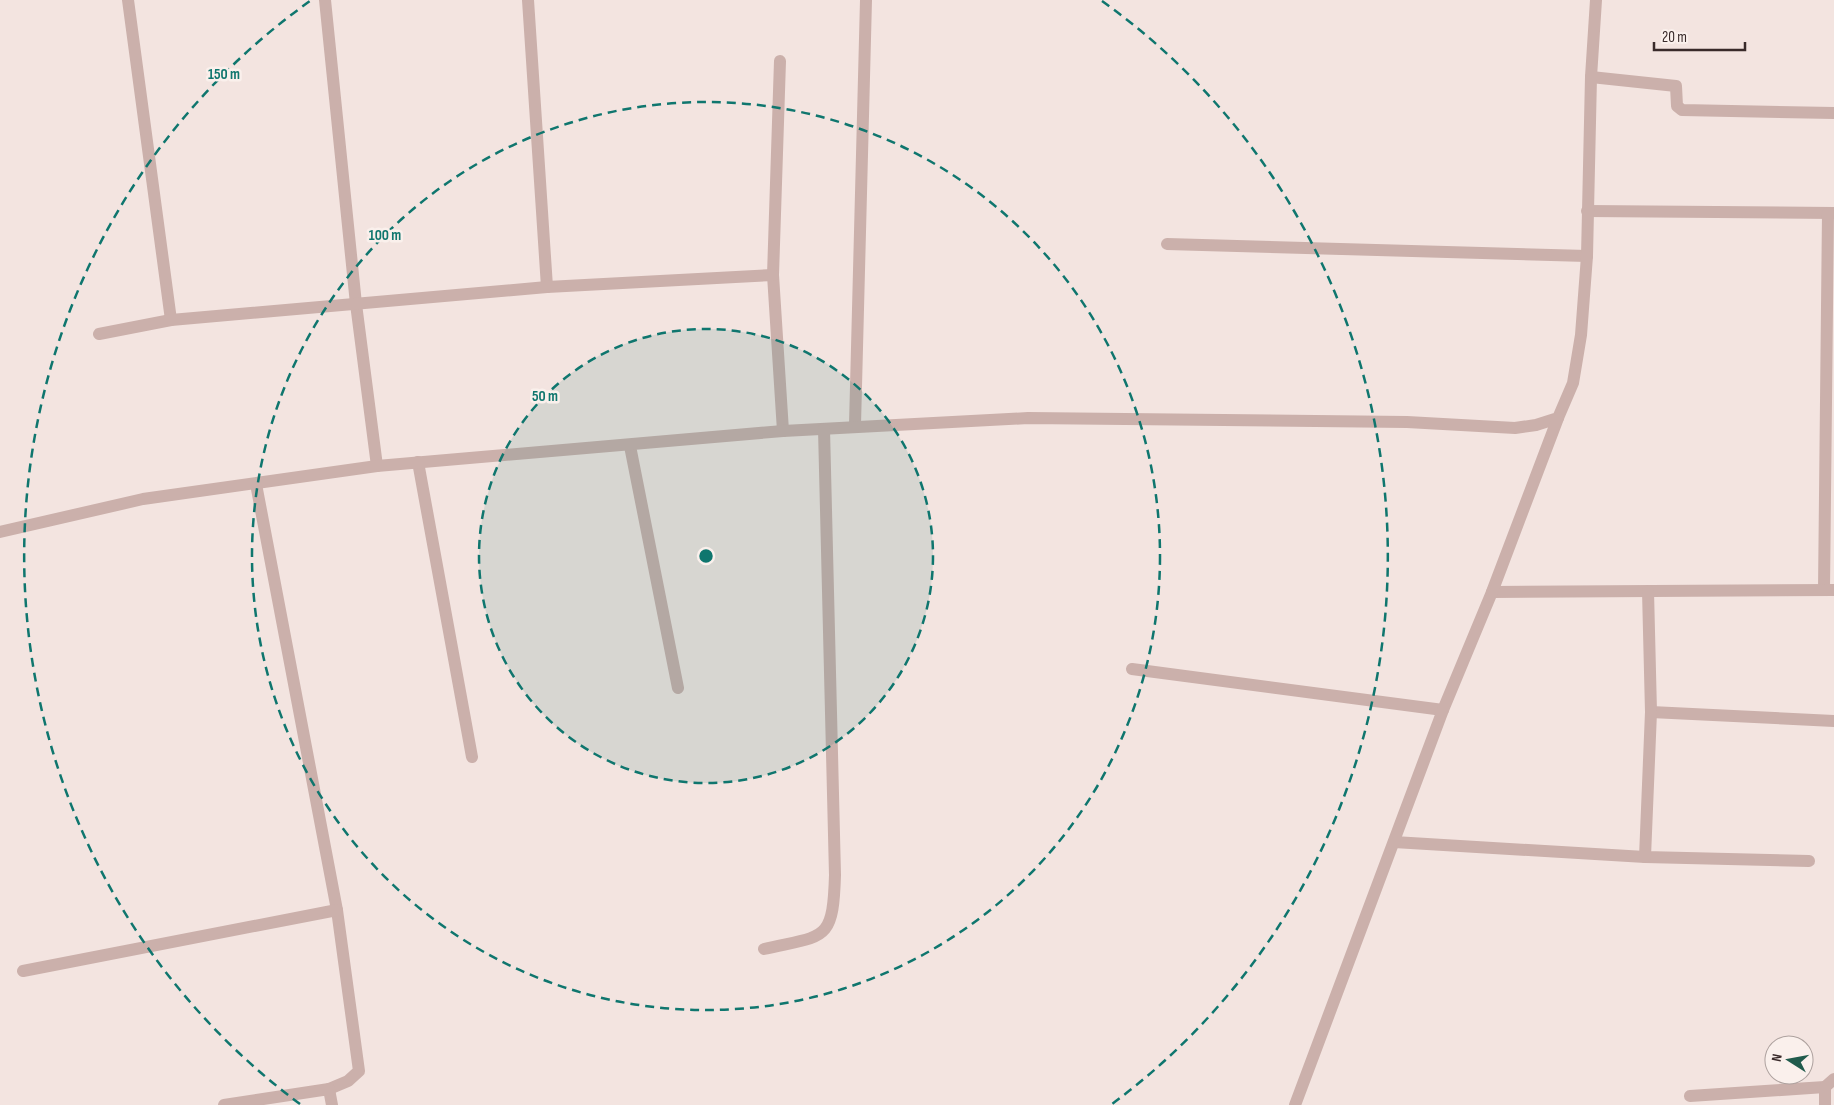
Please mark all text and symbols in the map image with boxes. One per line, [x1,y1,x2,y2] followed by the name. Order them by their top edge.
[1654,20,1745,52] scale bar
[1662,28,1687,47] text: 20 m
[208,65,240,84] text: 150 m
[369,226,401,245] text: 100 m
[532,387,558,406] text: 50 m
[697,547,715,565] centre of rings
[1764,1035,1814,1085] north arrow
[1768,1052,1786,1063] text: N

